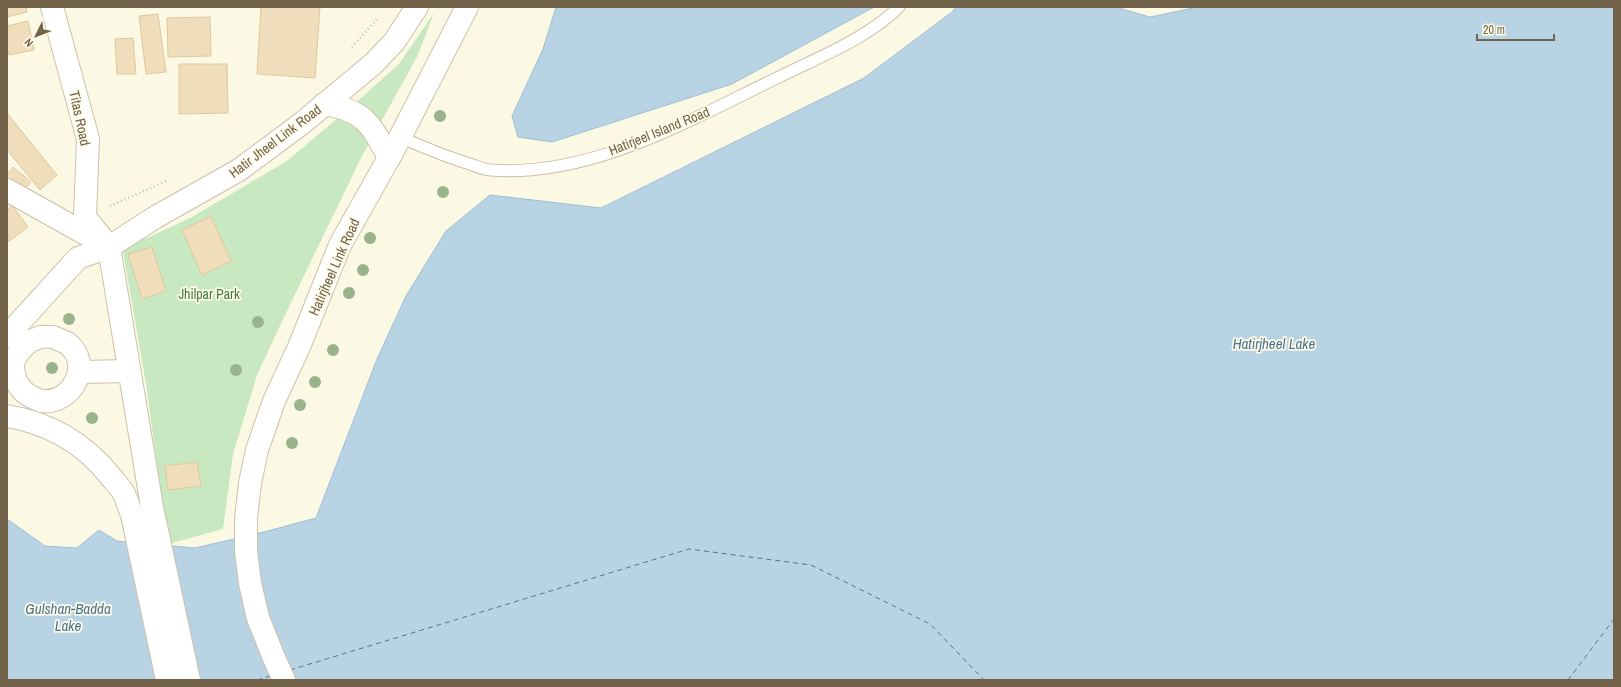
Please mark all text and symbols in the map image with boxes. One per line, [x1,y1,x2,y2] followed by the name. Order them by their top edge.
[16,16,56,56] north arrow
[1477,16,1554,42] scale bar
[1483,22,1505,38] text: 20 m
[21,36,36,50] text: N
[65,89,95,147] street label: Titas Road
[225,100,325,182] street label: Hatir Jheel Link Road
[606,103,712,159] street label: Hatirjeel Island Road
[304,216,364,318] street label: Hatirjheel Link Road
[178,285,240,303] park label: Jhilpar Park
[1233,333,1316,354] water label: Hatirjheel Lake
[25,598,111,636] water label: Gulshan-Badda Lake

